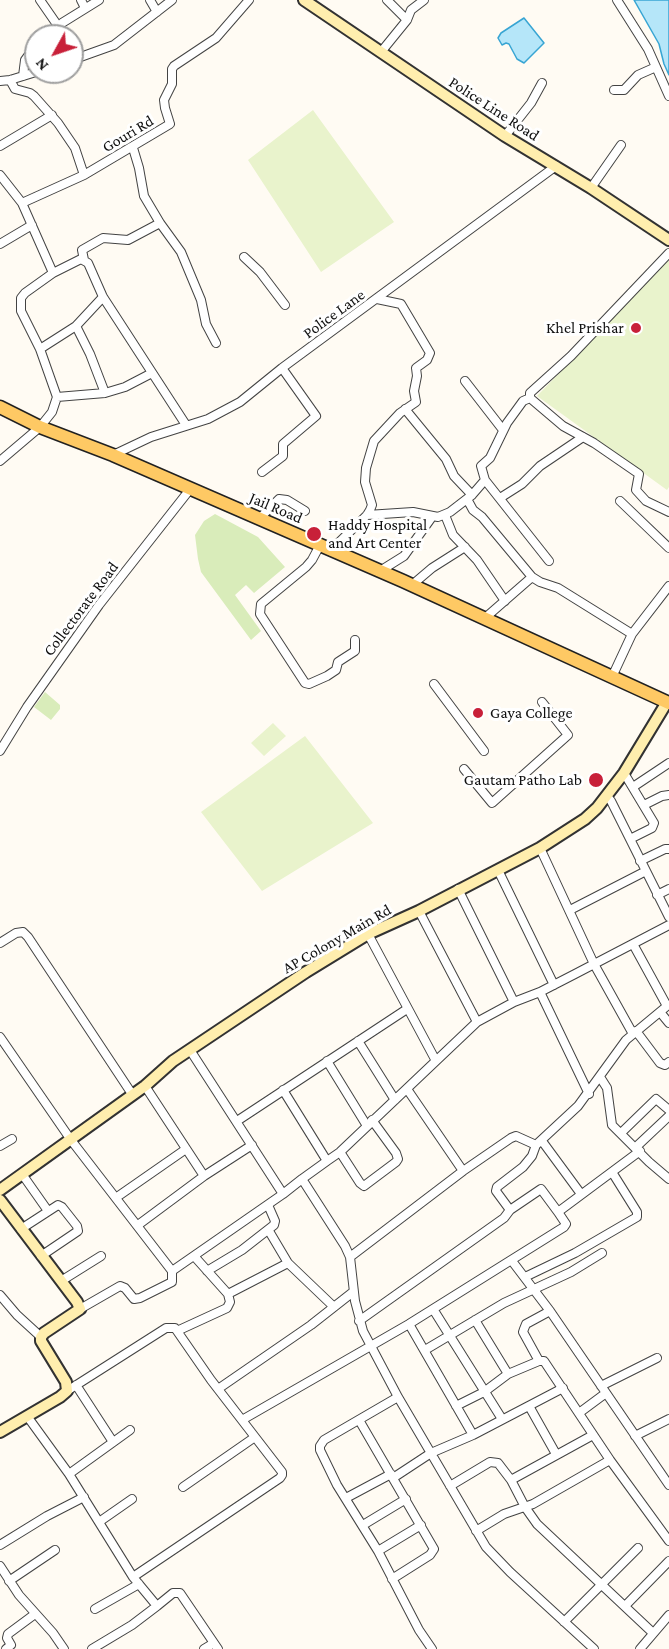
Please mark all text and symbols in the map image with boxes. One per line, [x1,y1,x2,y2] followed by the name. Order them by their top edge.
[24,24,84,84] north arrow
[31,55,51,74] text: N
[445,73,543,145] street label: Police Line Road
[99,111,157,157] street label: Gouri Rd
[299,285,369,343] street label: Police Lane
[546,318,624,338] place label: Khel Prishar
[629,321,643,335] marker: Khel Prishar
[246,488,306,528] street label: Jail Road
[328,515,427,553] place label: Haddy Hospital and Art Center
[305,525,323,543] marker: Haddy Hospital and Art Center
[39,558,123,660] street label: Collectorate Road
[490,703,573,723] place label: Gaya College
[471,706,485,720] marker: Gaya College
[464,770,582,790] place label: Gautam Patho Lab
[587,771,605,789] marker: Gautam Patho Lab
[279,900,395,978] street label: AP Colony Main Rd

